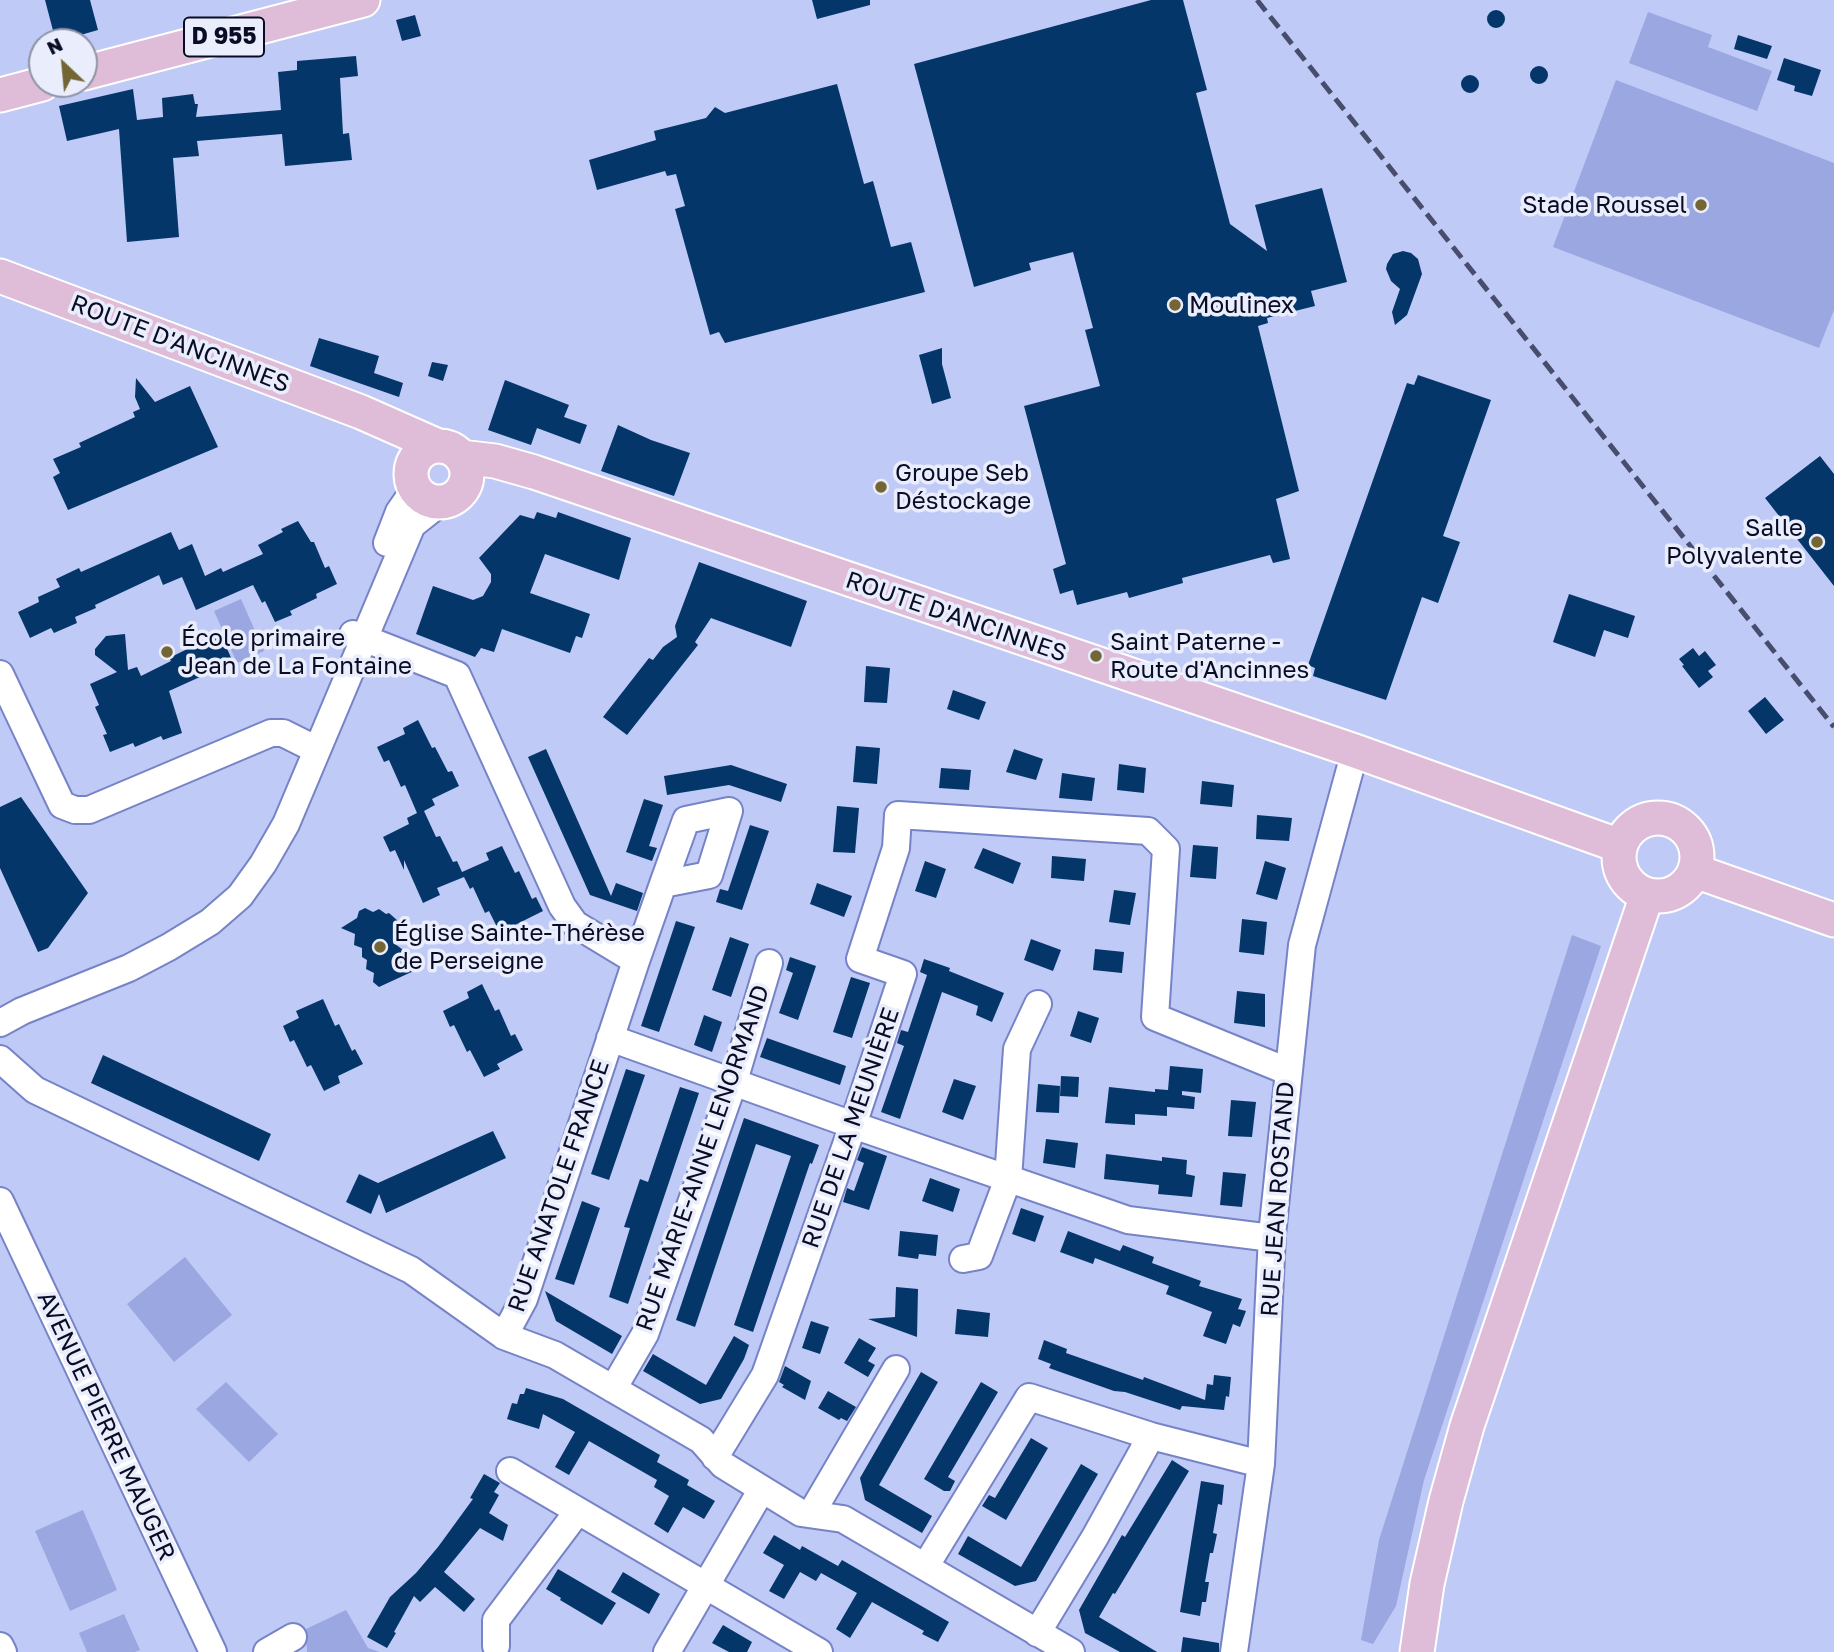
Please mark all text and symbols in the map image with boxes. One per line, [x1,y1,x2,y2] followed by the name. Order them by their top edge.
[184,18,264,56] road number: D 955
[28,28,98,98] north arrow
[43,32,66,59] text: N
[1522,191,1687,219] place label: Stade Roussel
[1693,197,1709,213] marker: Stade Roussel
[67,289,293,399] street label: ROUTE D'ANCINNES
[1189,291,1294,319] place label: Moulinex
[1167,297,1183,313] marker: Moulinex
[895,459,1031,515] place label: Groupe Seb Déstockage
[873,479,889,495] marker: Groupe Seb Déstockage
[1666,514,1803,570] place label: Salle Polyvalente
[1809,534,1825,550] marker: Salle Polyvalente
[842,566,1070,668] street label: ROUTE D'ANCINNES
[181,624,412,680] place label: École primaire Jean de La Fontaine
[1110,628,1309,684] place label: Saint Paterne - Route d'Ancinnes
[159,644,175,660] marker: École primaire Jean de La Fontaine
[1088,648,1104,664] marker: Saint Paterne - Route d'Ancinnes
[394,919,645,975] place label: Église Sainte-Thérèse de Perseigne
[372,939,388,955] marker: Église Sainte-Thérèse de Perseigne
[630,981,776,1335] street label: RUE MARIE-ANNE LENORMAND
[796,1004,906,1252] street label: RUE DE LA MEUNIÈRE
[502,1056,616,1316] street label: RUE ANATOLE FRANCE
[1255,1080,1301,1318] street label: RUE JEAN ROSTAND
[31,1287,181,1565] street label: AVENUE PIERRE MAUGER

